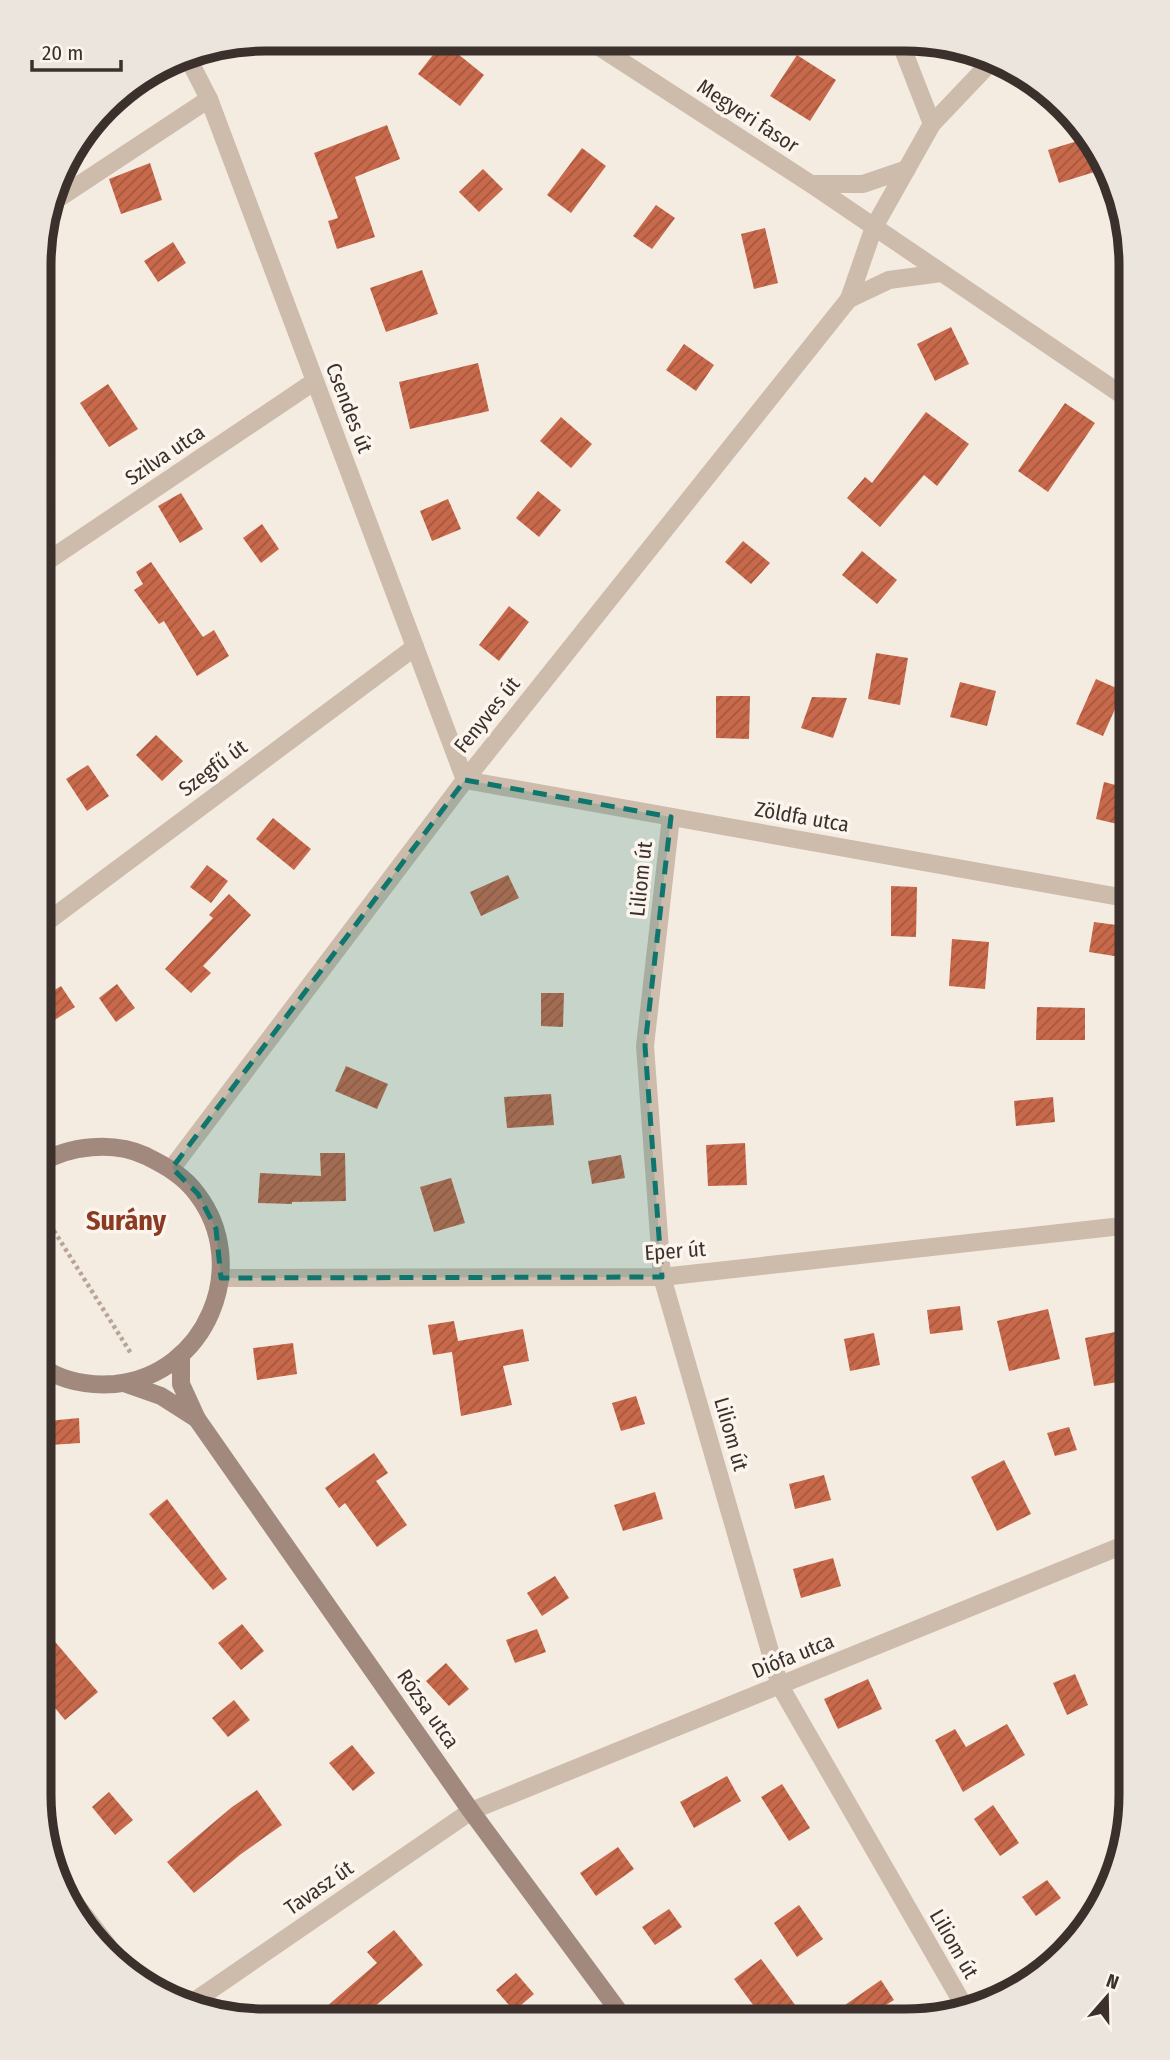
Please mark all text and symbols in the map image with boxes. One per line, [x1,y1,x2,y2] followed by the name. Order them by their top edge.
[32,28,121,72] scale bar
[42,40,83,66] text: 20 m
[692,74,804,159] street label: Megyeri fasor
[320,359,378,457] street label: Csendes út
[120,419,210,491] street label: Szilva utca
[448,672,526,758] street label: Fenyves út
[174,734,252,802] street label: Szegfű út
[753,796,851,838] street label: Zöldfa utca
[624,840,658,918] street label: Liliom út
[86,1204,167,1237] district label: Surány
[644,1236,707,1266] street label: Eper út
[708,1394,754,1474] street label: Liliom út
[748,1628,838,1684] street label: Diófa utca
[391,1664,465,1754] street label: Rózsa utca
[280,1855,358,1921] street label: Tavasz út
[924,1905,984,1983] street label: Liliom út
[1072,1962,1142,2032] north arrow
[1103,1969,1122,1994] text: N

